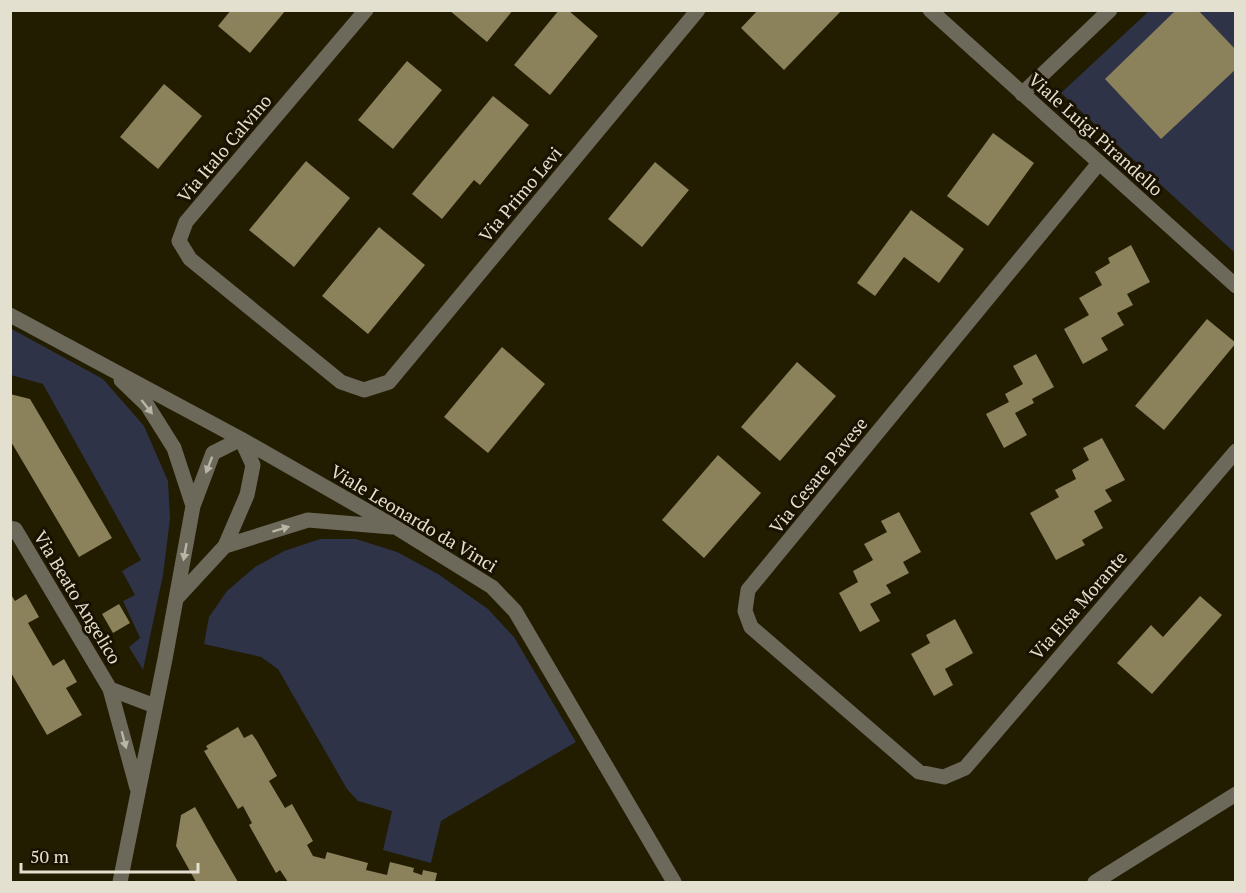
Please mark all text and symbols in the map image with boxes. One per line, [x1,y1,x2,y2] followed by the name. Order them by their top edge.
[1024,67,1168,201] street label: Viale Luigi Pirandello
[172,89,276,207] street label: Via Italo Calvino
[473,141,567,247] street label: Via Primo Levi
[140,399,153,415] one-way arrow
[764,412,872,538] street label: Via Cesare Pavese
[203,456,213,474] one-way arrow
[326,459,502,577] street label: Viale Leonardo da Vinci
[272,523,290,533] one-way arrow
[29,526,127,668] street label: Via Beato Angelico
[180,543,189,562] one-way arrow
[1024,546,1132,664] street label: Via Elsa Morante
[120,731,129,749] one-way arrow
[21,836,198,874] scale bar
[30,844,70,868] text: 50 m

